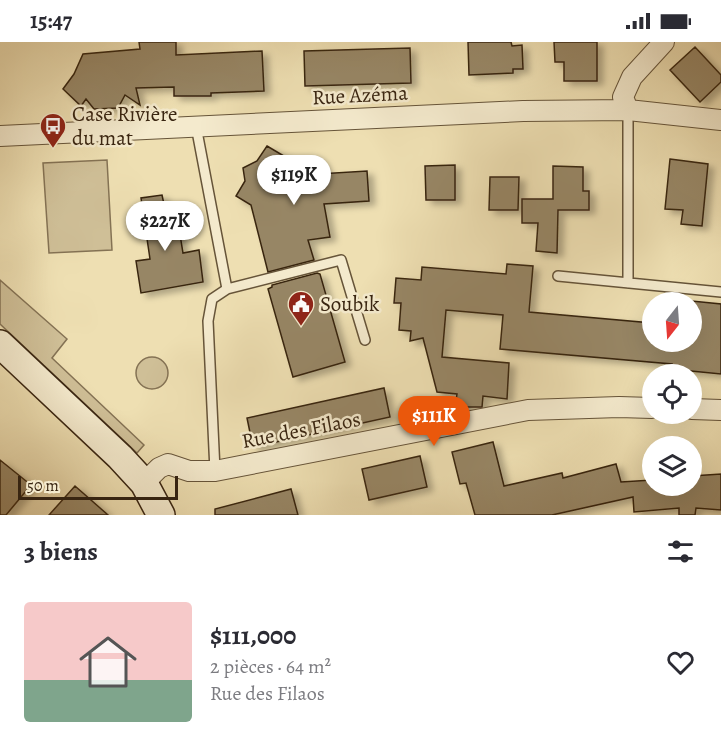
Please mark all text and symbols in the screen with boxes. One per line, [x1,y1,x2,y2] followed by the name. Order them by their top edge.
[30,6,72,36] text: 15:47
[311,79,409,111] street label: Rue Azéma
[72,100,177,152] place label: Case Rivière du mat
[38,111,68,149] bus stop icon: Case Rivière du mat
[252,155,336,206] pin: $119K
[271,161,317,188] text: $119K
[123,201,207,252] pin: $227K
[140,207,190,234] text: $227K
[286,289,316,327] public building icon: Soubik
[320,290,380,318] place label: Soubik
[642,292,702,352] north arrow
[642,292,702,496] map controls
[642,364,702,424] button: locate
[392,396,476,447] pin: $111K
[412,402,456,429] text: $111K
[239,405,363,455] street label: Rue des Filaos
[642,436,702,496] button: layers
[18,473,178,500] scale bar
[27,475,59,497] text: 50 m
[24,534,98,569] text: 3 biens
[664,535,697,568] icon: filters
[210,618,296,653] text: $111,000
[72,626,144,698] icon: home
[664,646,697,679] icon: heart
[210,653,331,680] text: 2 pièces · 64 m²
[210,680,325,707] text: Rue des Filaos

